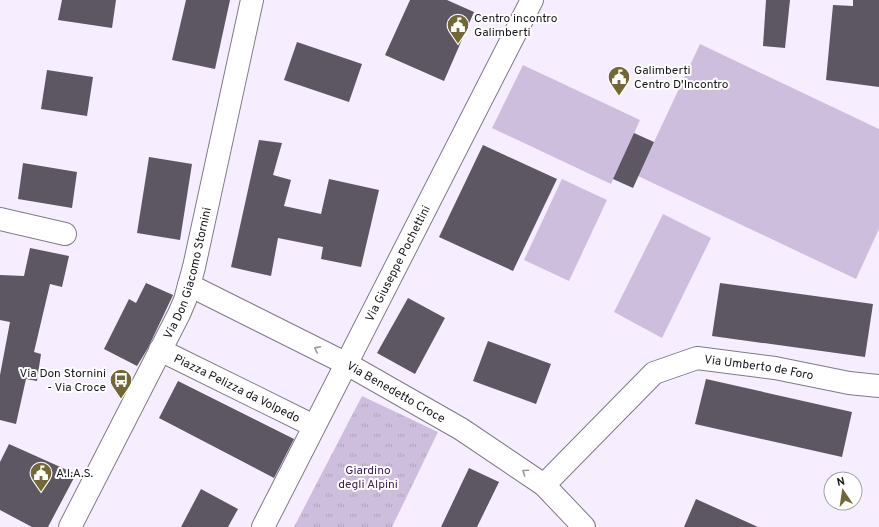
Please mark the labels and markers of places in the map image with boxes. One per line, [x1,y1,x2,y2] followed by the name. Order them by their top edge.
[474,11,558,41] place label: Centro incontro Galimberti
[445,12,471,45] public building icon: Centro incontro Galimberti
[634,63,729,93] place label: Galimberti Centro D'Incontro
[606,64,632,97] public building icon: Galimberti Centro D'Incontro
[19,366,106,396] place label: Via Don Stornini - Via Croce
[108,367,134,400] bus stop icon: Via Don Stornini - Via Croce
[28,460,54,493] public building icon: A.I.A.S.
[56,466,93,482] place label: A.I.A.S.

